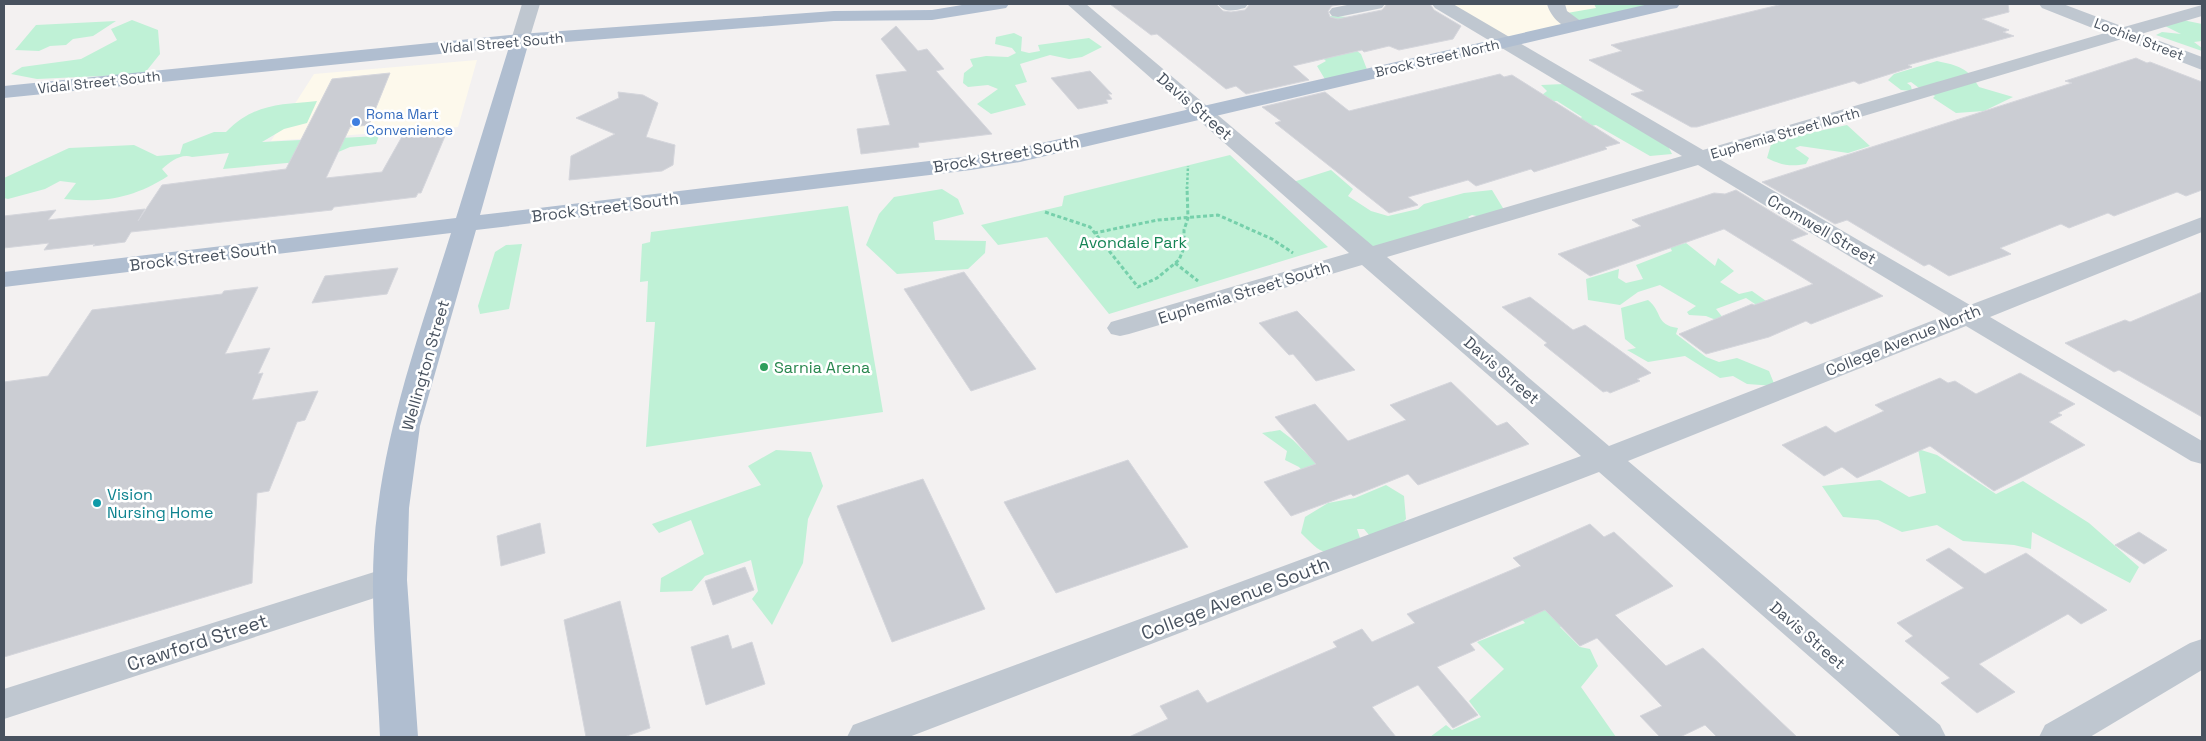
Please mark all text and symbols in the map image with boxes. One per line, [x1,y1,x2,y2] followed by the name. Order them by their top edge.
[2092,14,2186,64] street label: Lochiel Street
[440,29,564,57] street label: Vidal Street South
[1373,35,1501,81] street label: Brock Street North
[37,67,161,97] street label: Vidal Street South
[1153,68,1237,145] street label: Davis Street
[1708,103,1862,163] street label: Euphemia Street North
[366,105,453,139] place label: Roma Mart Convenience
[350,116,362,128] marker: Roma Mart Convenience
[931,131,1081,178] street label: Brock Street South
[530,188,680,227] street label: Brock Street South
[1763,190,1880,269] street label: Cromwell Street
[1079,232,1187,253] park label: Avondale Park
[128,237,278,276] street label: Brock Street South
[1155,256,1333,329] street label: Euphemia Street South
[397,297,454,433] street label: Wellington Street
[1823,300,1984,381] street label: College Avenue North
[1460,332,1544,409] street label: Davis Street
[774,357,870,378] place label: Sarnia Arena
[758,361,770,373] marker: Sarnia Arena
[107,484,213,523] place label: Vision Nursing Home
[91,497,103,509] marker: Vision Nursing Home
[1137,551,1333,646] street label: College Avenue South
[1766,597,1850,674] street label: Davis Street
[124,608,271,677] street label: Crawford Street

